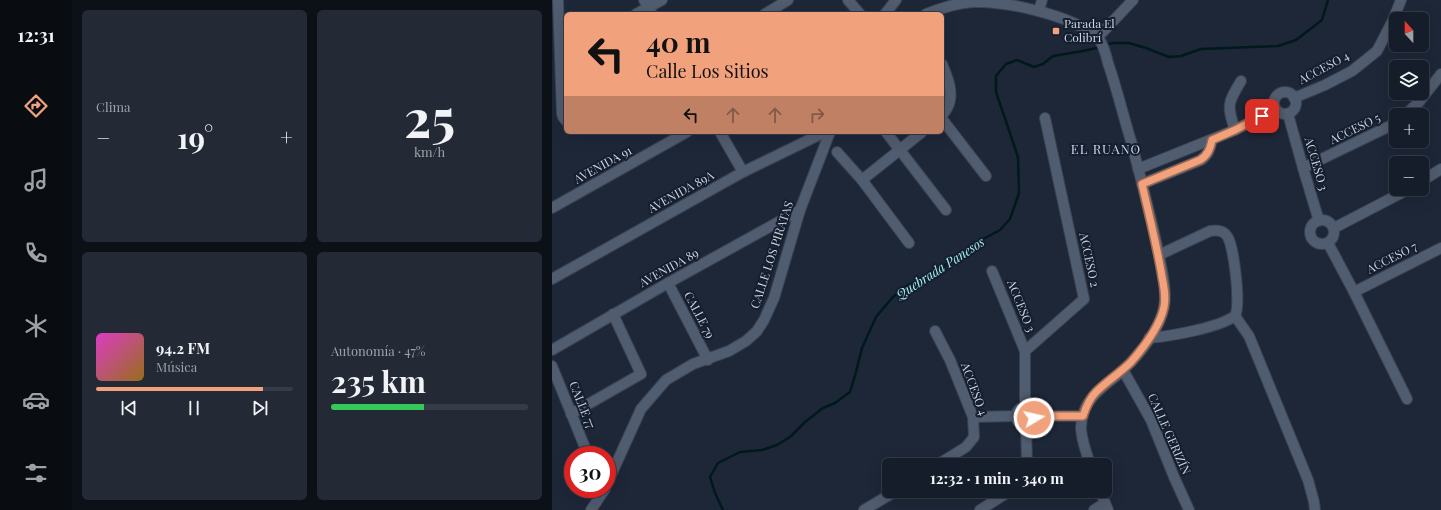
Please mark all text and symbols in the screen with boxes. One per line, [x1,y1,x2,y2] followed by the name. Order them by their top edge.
[1389,12,1429,52] north arrow
[1389,12,1429,196] map controls
[1064,15,1115,45] place label: Parada El Colibrí
[17,23,55,47] text: 12:31
[646,23,711,60] text: 40 m
[1051,26,1061,36] marker: Parada El Colibrí
[580,28,632,80] icon: left
[1294,47,1352,88] street label: ACCESO 4
[646,59,769,83] text: Calle Los Sitios
[1389,60,1429,100] button: layers
[404,82,455,151] text: 25
[22,92,50,120] icon: directions
[96,98,131,115] text: Clima
[1245,99,1279,133] pin
[680,104,702,126] icon: left
[722,104,744,126] icon: ahead
[764,104,786,126] icon: ahead
[806,104,828,126] icon: right
[1251,105,1273,127] icon: arrive
[1389,108,1429,148] button: +
[1326,109,1383,148] street label: ACCESO 5
[177,117,213,157] text: 19°
[96,122,110,152] text: −
[280,122,293,152] text: +
[1301,134,1332,192] street label: ACCESO 3
[1071,140,1141,157] district label: EL RUANO
[570,141,635,187] street label: AVENIDA 91
[414,143,445,160] text: km/h
[1389,156,1429,196] button: −
[22,166,50,194] icon: music
[644,166,717,216] street label: AVENIDA 89A
[746,199,796,310] street label: CALLE LOS PIRATAS
[1076,230,1104,289] street label: ACCESO 2
[891,232,987,303] water label: Quebrada Panesos
[1363,238,1420,277] street label: ACCESO 7
[22,239,50,267] icon: phone
[635,244,701,291] street label: AVENIDA 89
[1004,276,1040,334] street label: ACCESO 3
[681,288,719,341] street label: CALLE 79
[22,312,50,340] icon: climate
[156,338,210,358] text: 94.2 FM
[331,342,425,359] text: Autonomía · 47%
[156,358,197,375] text: Música
[958,359,992,417] street label: ACCESO 4
[331,361,426,401] text: 235 km
[566,379,600,431] street label: CALLE 77
[22,386,50,414] icon: car
[1145,390,1195,477] street label: CALLE GERIZÍN
[118,397,140,419] icon: previous
[183,397,205,419] icon: pause
[249,397,271,419] icon: next
[1013,397,1055,439] position arrow
[564,446,616,498] speed limit sign: 30
[22,459,50,487] icon: filters
[930,468,1064,488] text: 12:32 · 1 min · 340 m

